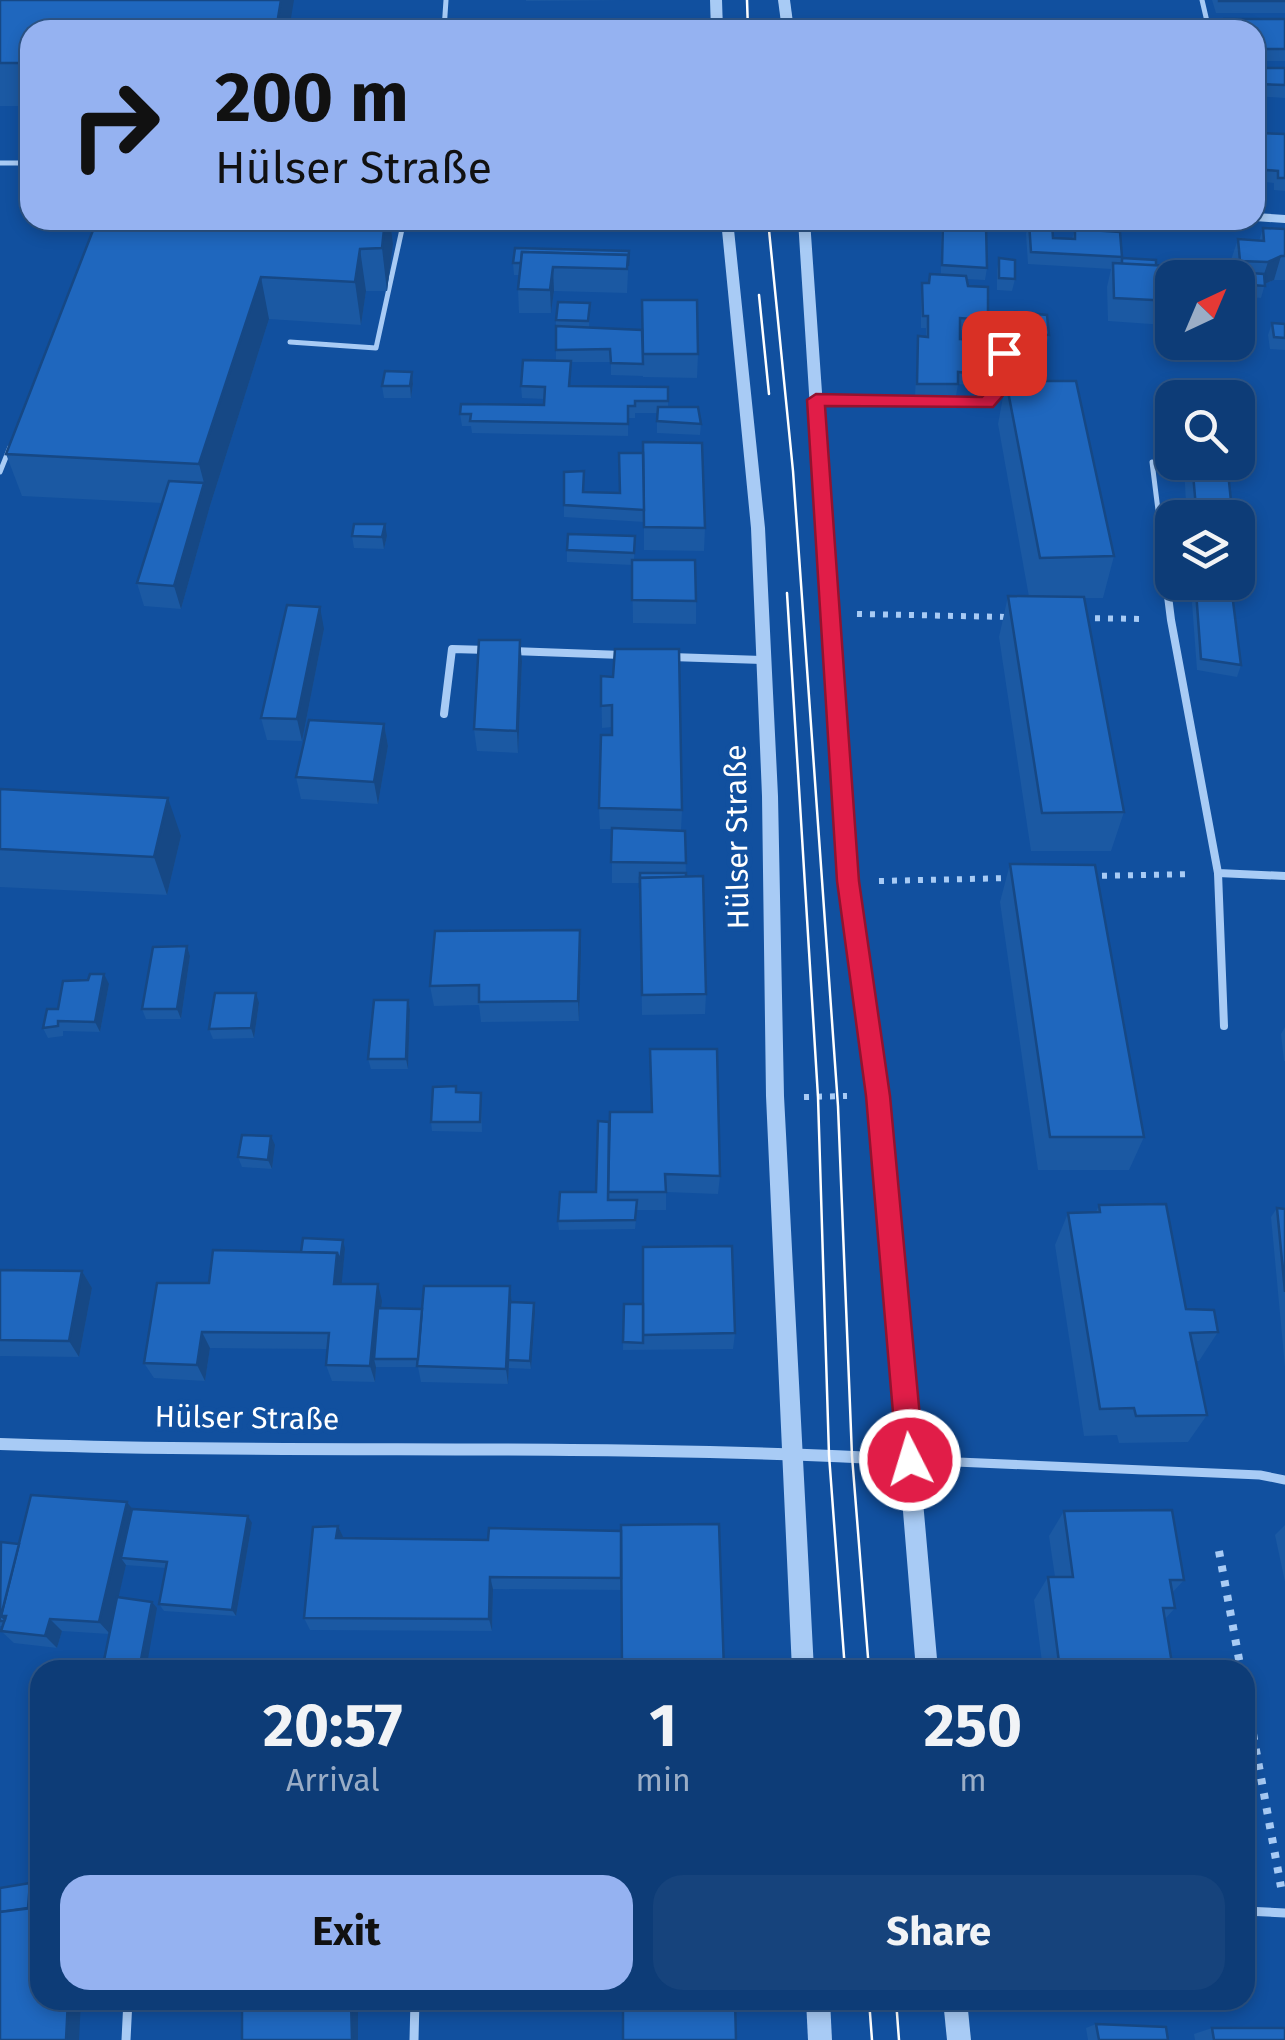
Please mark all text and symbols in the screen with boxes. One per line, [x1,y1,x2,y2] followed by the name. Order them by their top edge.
[215,56,409,140] text: 200 m
[50,60,180,190] icon: right
[215,141,492,195] text: Hülser Straße
[1155,260,1255,360] north arrow
[1155,260,1255,600] map controls
[962,311,1047,396] pin
[977,326,1032,381] icon: arrive
[1155,380,1255,480] button: search
[1155,500,1255,600] button: layers
[717,744,757,930] street label: Hülser Straße
[154,1398,340,1438] street label: Hülser Straße
[858,1408,962,1512] position arrow
[263,1690,403,1762] text: 20:57
[649,1690,677,1762] text: 1
[924,1690,1022,1762] text: 250
[286,1761,380,1799] text: Arrival
[636,1761,691,1799] text: min
[959,1761,987,1799] text: m
[60,1875,633,1990] button: Exit
[653,1875,1225,1990] button: Share

